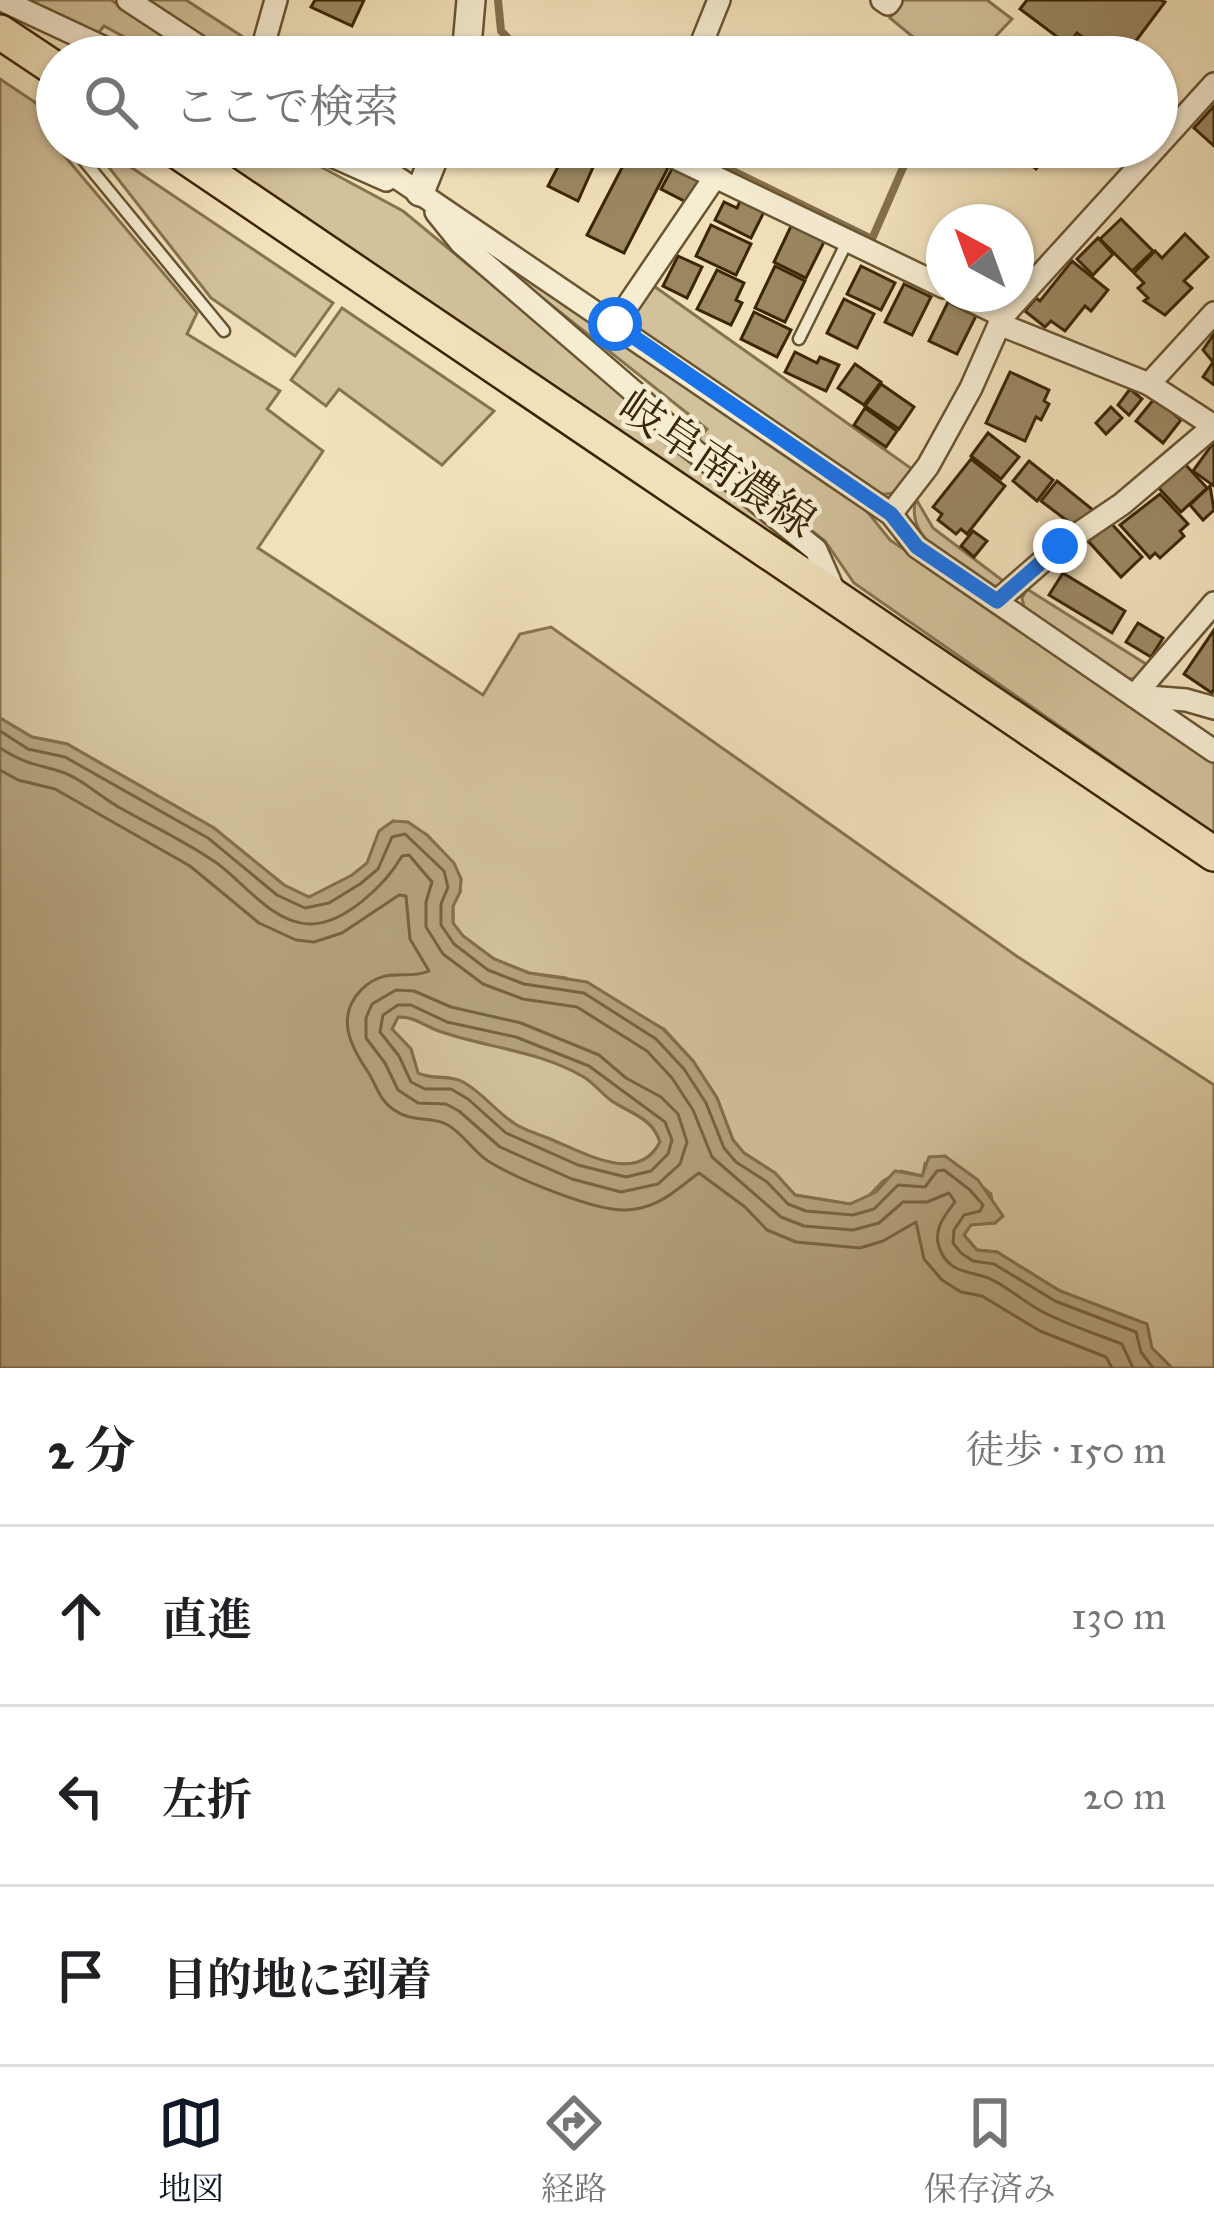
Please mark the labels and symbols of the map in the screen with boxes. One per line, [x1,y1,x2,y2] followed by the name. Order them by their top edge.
[926,204,1034,312] north arrow
[588,297,642,351] route start
[609,378,826,549] street label: 岐阜南濃線
[1033,519,1087,573] route end

